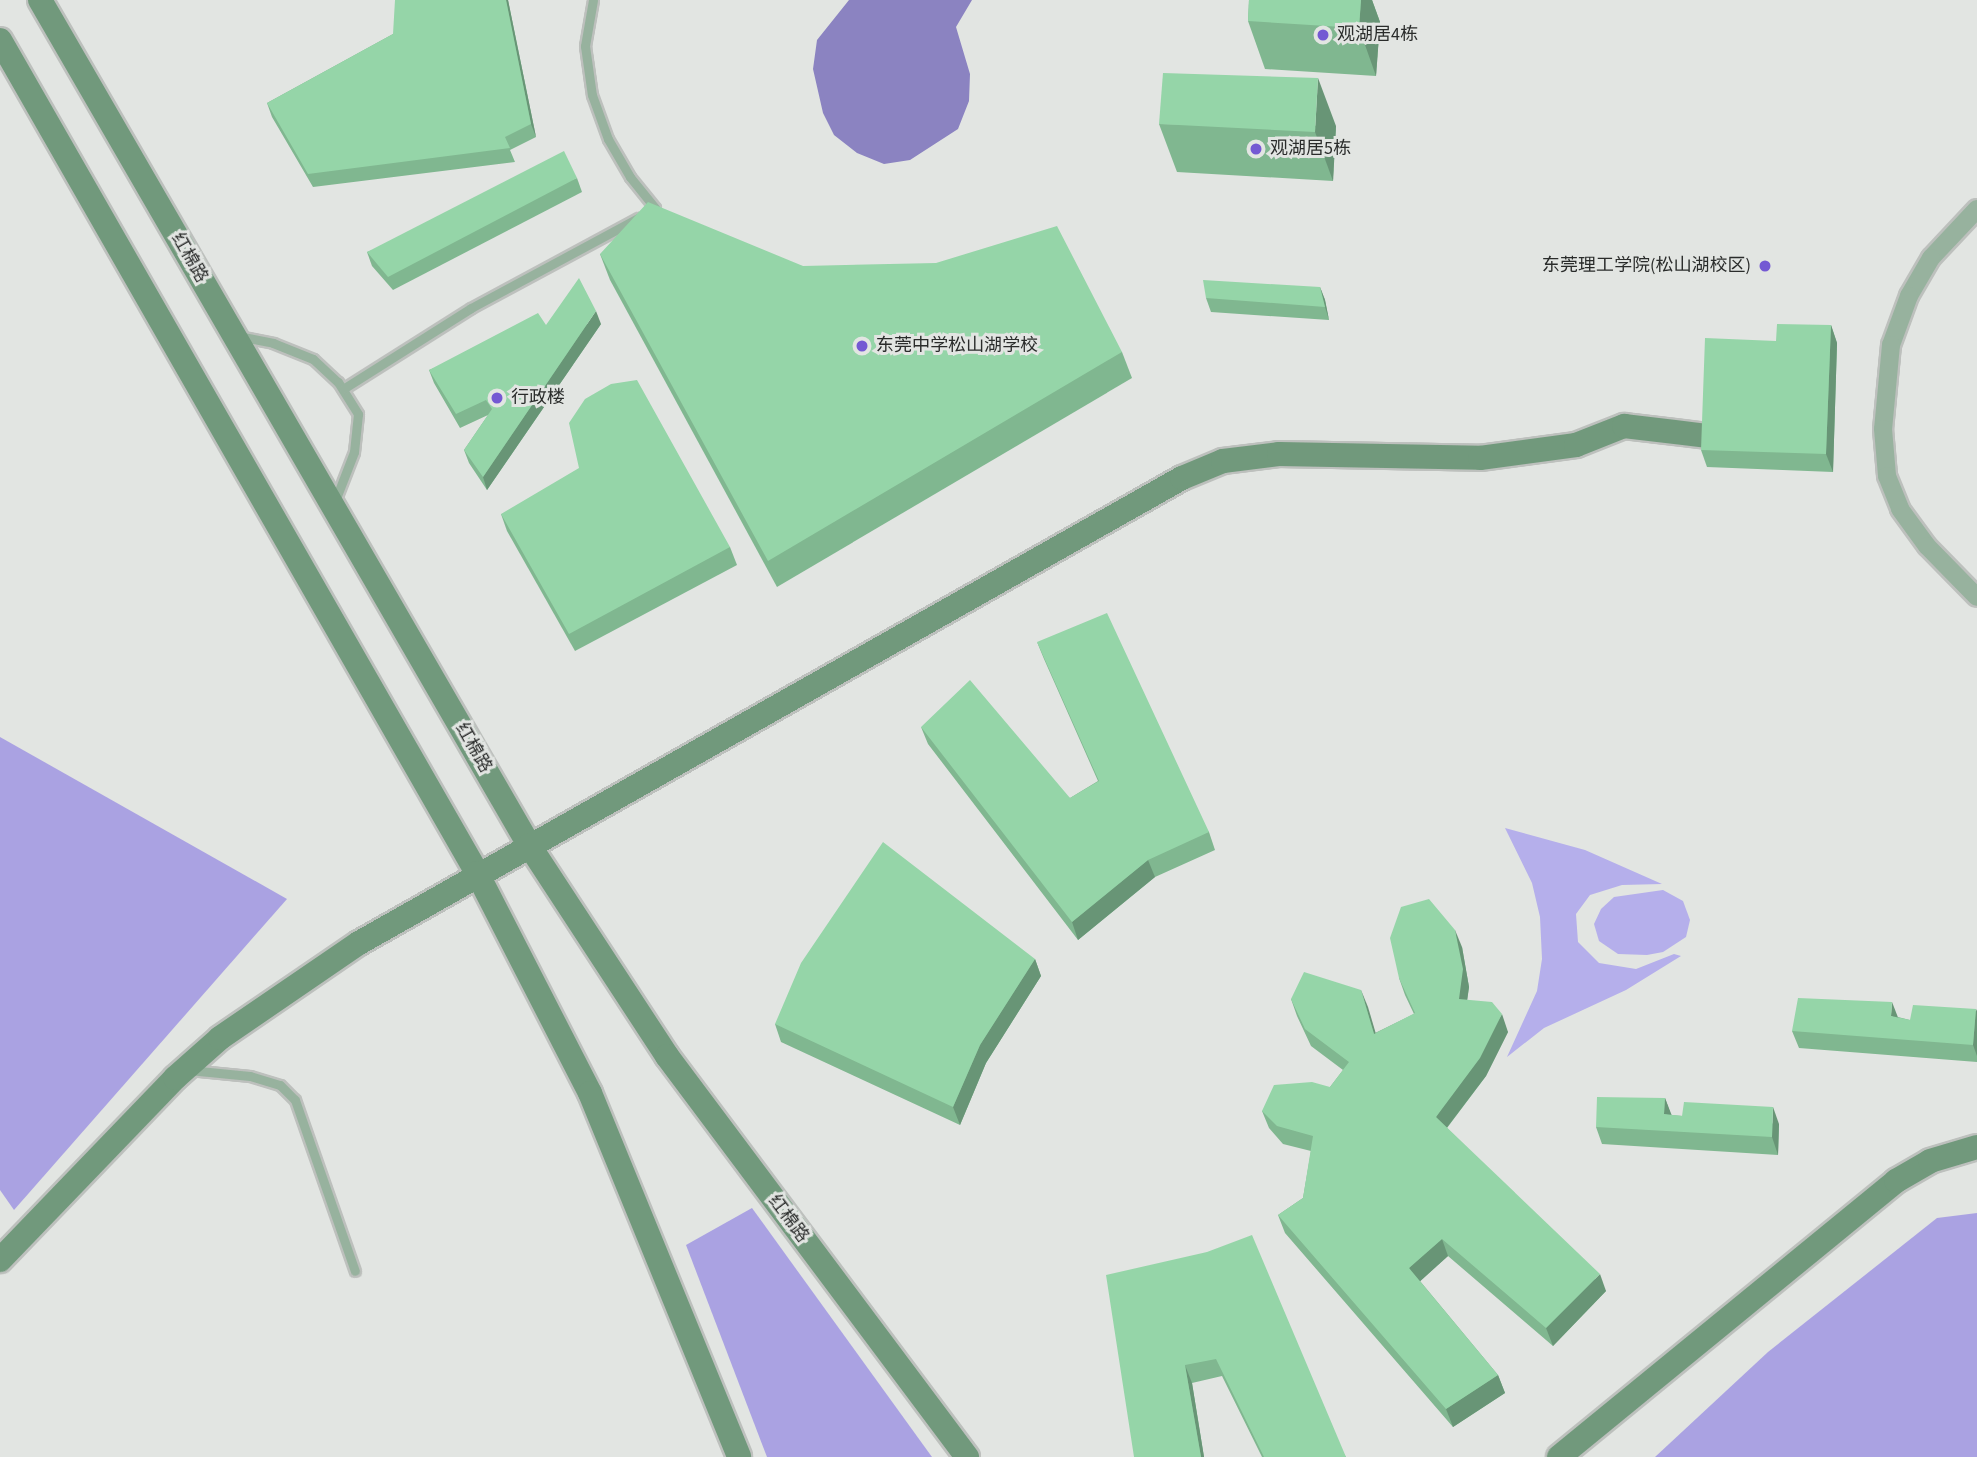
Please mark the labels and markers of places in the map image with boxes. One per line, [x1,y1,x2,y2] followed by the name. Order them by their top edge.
[1337,24,1418,46] place label: 观湖居4栋
[1315,27,1331,43] marker: 观湖居4栋
[1270,138,1351,160] place label: 观湖居5栋
[1248,141,1264,157] marker: 观湖居5栋
[1542,255,1751,277] place label: 东莞理工学院(松山湖校区)
[1757,258,1773,274] marker: 东莞理工学院(松山湖校区)
[876,335,1038,357] place label: 东莞中学松山湖学校
[854,338,870,354] marker: 东莞中学松山湖学校
[511,387,565,409] place label: 行政楼
[489,390,505,406] marker: 行政楼

